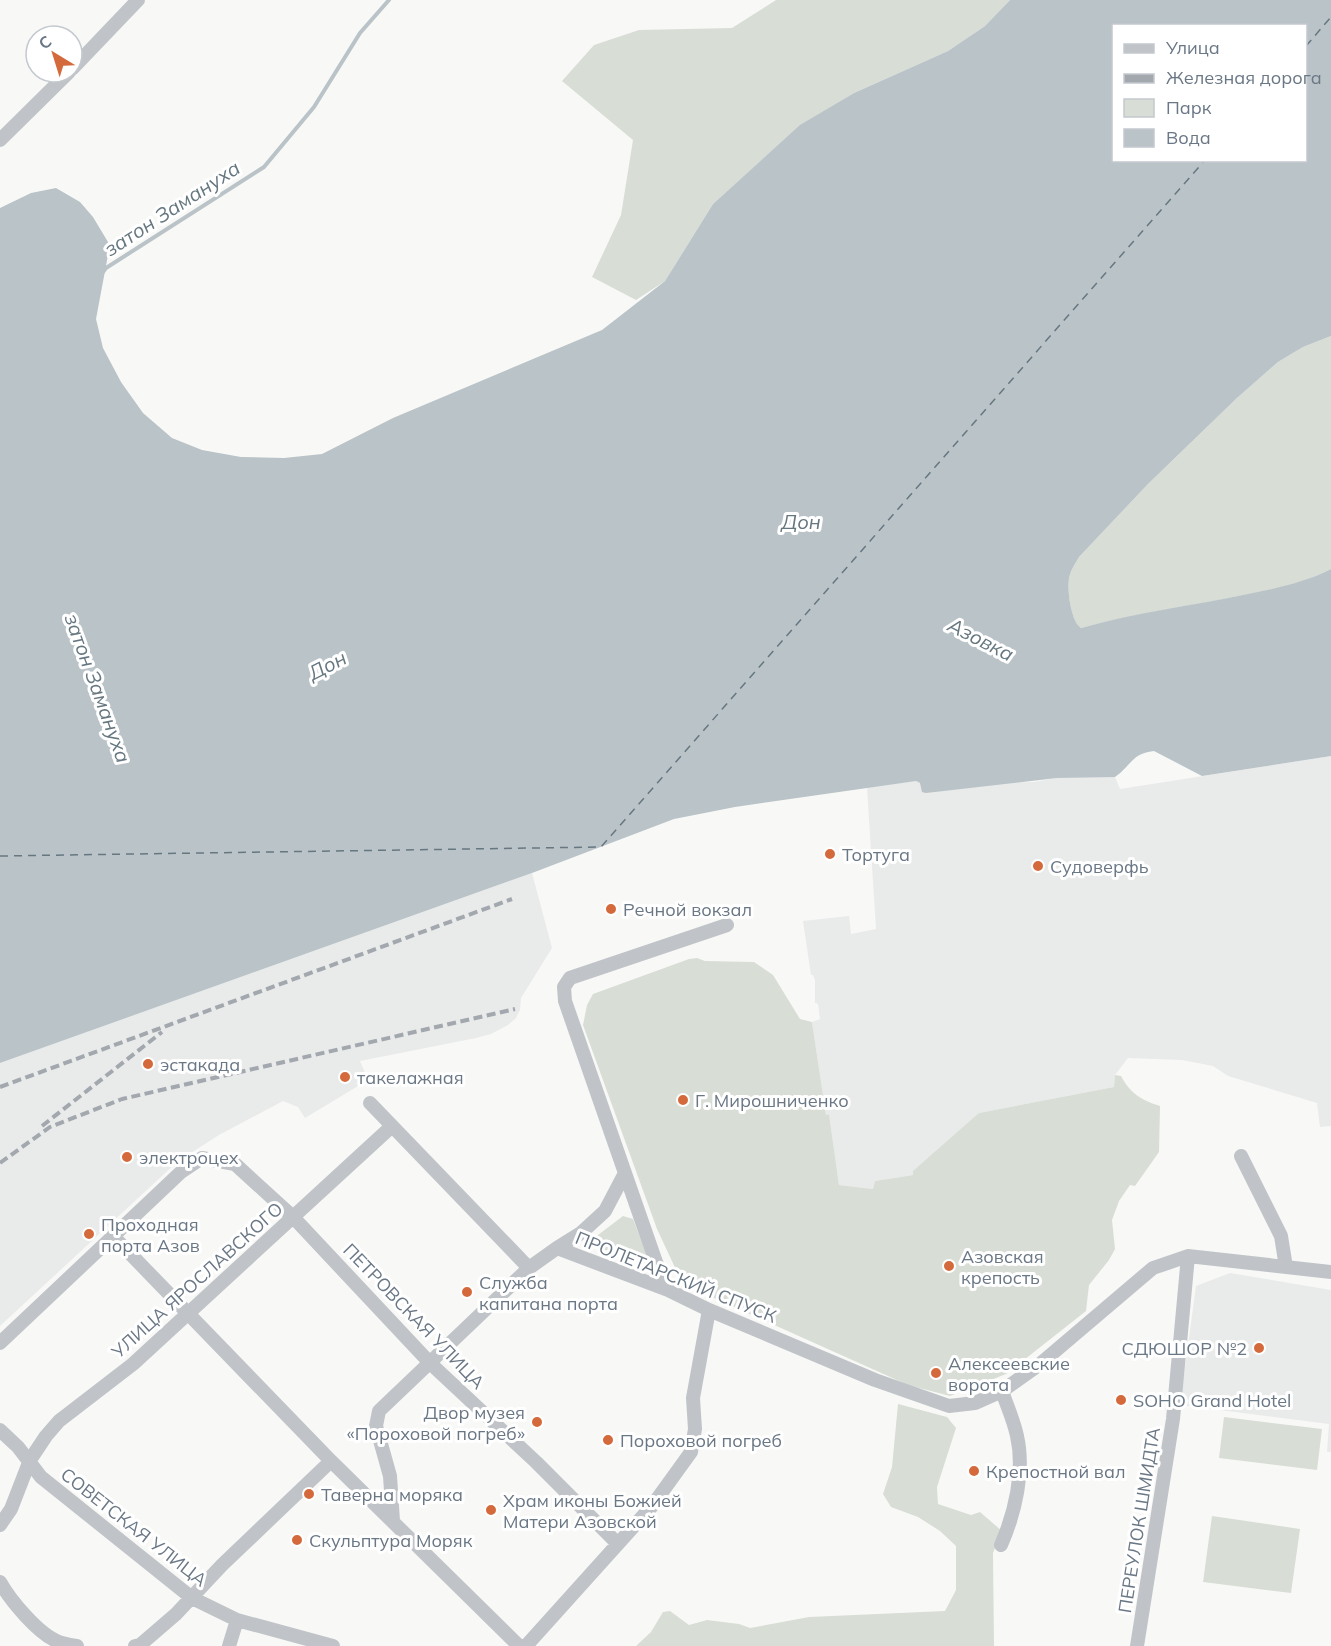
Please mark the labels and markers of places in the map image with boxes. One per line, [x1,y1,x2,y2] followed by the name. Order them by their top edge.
[842,843,910,866] place label: Тортуга
[823,847,837,861] marker: Тортуга
[1050,855,1149,878] place label: Судоверфь
[1031,859,1045,873] marker: Судоверфь
[623,898,752,921] place label: Речной вокзал
[604,902,618,916] marker: Речной вокзал
[160,1053,240,1076] place label: эстакада
[141,1057,155,1071] marker: эстакада
[357,1066,464,1089] place label: такелажная
[338,1070,352,1084] marker: такелажная
[695,1089,849,1112] place label: Г. Мирошниченко
[676,1093,690,1107] marker: Г. Мирошниченко
[139,1146,239,1169] place label: электроцех
[120,1150,134,1164] marker: электроцех
[101,1213,200,1257] place label: Проходная порта Азов
[82,1227,96,1241] marker: Проходная порта Азов
[961,1245,1044,1289] place label: Азовская крепость
[942,1259,956,1273] marker: Азовская крепость
[479,1271,618,1315] place label: Служба капитана порта
[460,1285,474,1299] marker: Служба капитана порта
[1121,1337,1247,1360] place label: СДЮШОР №2
[1252,1341,1266,1355] marker: СДЮШОР №2
[948,1352,1070,1396] place label: Алексеевские ворота
[929,1366,943,1380] marker: Алексеевские ворота
[1133,1389,1291,1412] place label: SOHO Grand Hotel
[1114,1393,1128,1407] marker: SOHO Grand Hotel
[347,1401,525,1445] place label: Двор музея «Пороховой погреб»
[530,1415,544,1429] marker: Двор музея «Пороховой погреб»
[620,1429,782,1452] place label: Пороховой погреб
[601,1433,615,1447] marker: Пороховой погреб
[986,1460,1125,1483] place label: Крепостной вал
[967,1464,981,1478] marker: Крепостной вал
[321,1483,463,1506] place label: Таверна моряка
[302,1487,316,1501] marker: Таверна моряка
[503,1489,682,1533] place label: Храм иконы Божией Матери Азовской
[484,1503,498,1517] marker: Храм иконы Божией Матери Азовской
[309,1529,473,1552] place label: Скульптура Моряк
[290,1533,304,1547] marker: Скульптура Моряк

